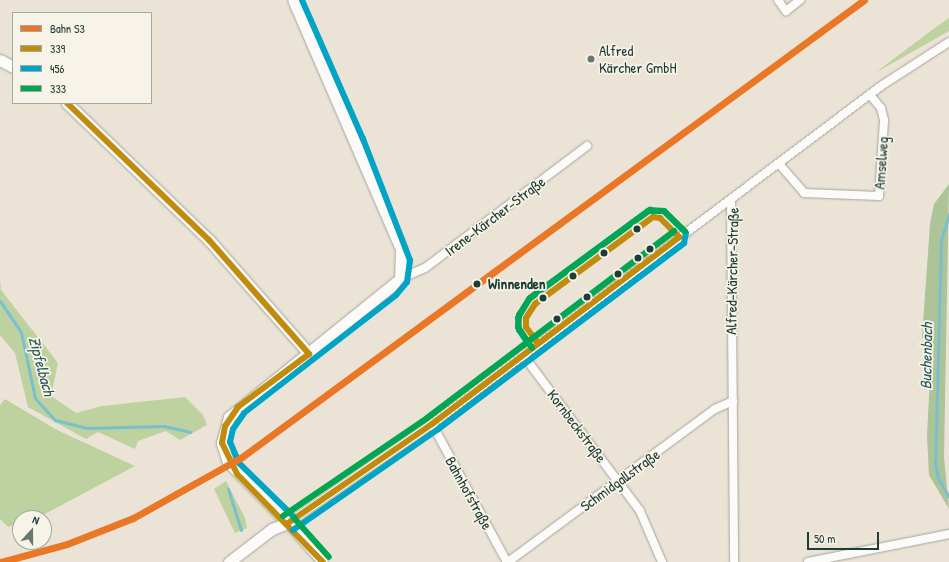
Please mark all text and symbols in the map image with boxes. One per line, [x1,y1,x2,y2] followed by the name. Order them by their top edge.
[12,12,152,104] legend
[50,20,85,37] text: Bahn S3
[50,40,65,57] text: 339
[599,41,676,76] place label: Alfred Kärcher GmbH
[586,54,596,64] marker: Alfred Kärcher GmbH
[50,60,64,77] text: 456
[50,80,66,97] text: 333
[870,136,892,190] street label: Amselweg
[441,172,549,260] street label: Irene-Kärcher-Straße
[722,207,742,335] street label: Alfred-Kärcher-Straße
[632,224,642,234] unlabelled marker
[645,244,655,254] unlabelled marker
[599,248,609,258] unlabelled marker
[633,253,643,263] unlabelled marker
[613,269,623,279] unlabelled marker
[568,271,578,281] unlabelled marker
[488,275,546,293] place label: Winnenden
[470,277,484,291] marker: Winnenden
[582,292,592,302] unlabelled marker
[538,293,548,303] unlabelled marker
[552,314,562,324] unlabelled marker
[916,322,936,390] water label: Buchenbach
[25,334,59,398] water label: Zipfelbach
[544,386,610,466] street label: Kornbeckstraße
[577,445,663,515] street label: Schmidgallstraße
[442,453,496,533] street label: Bahnhofstraße
[12,510,52,550] north arrow
[31,512,41,527] text: N
[809,524,881,550] scale bar
[814,530,835,547] text: 50 m

